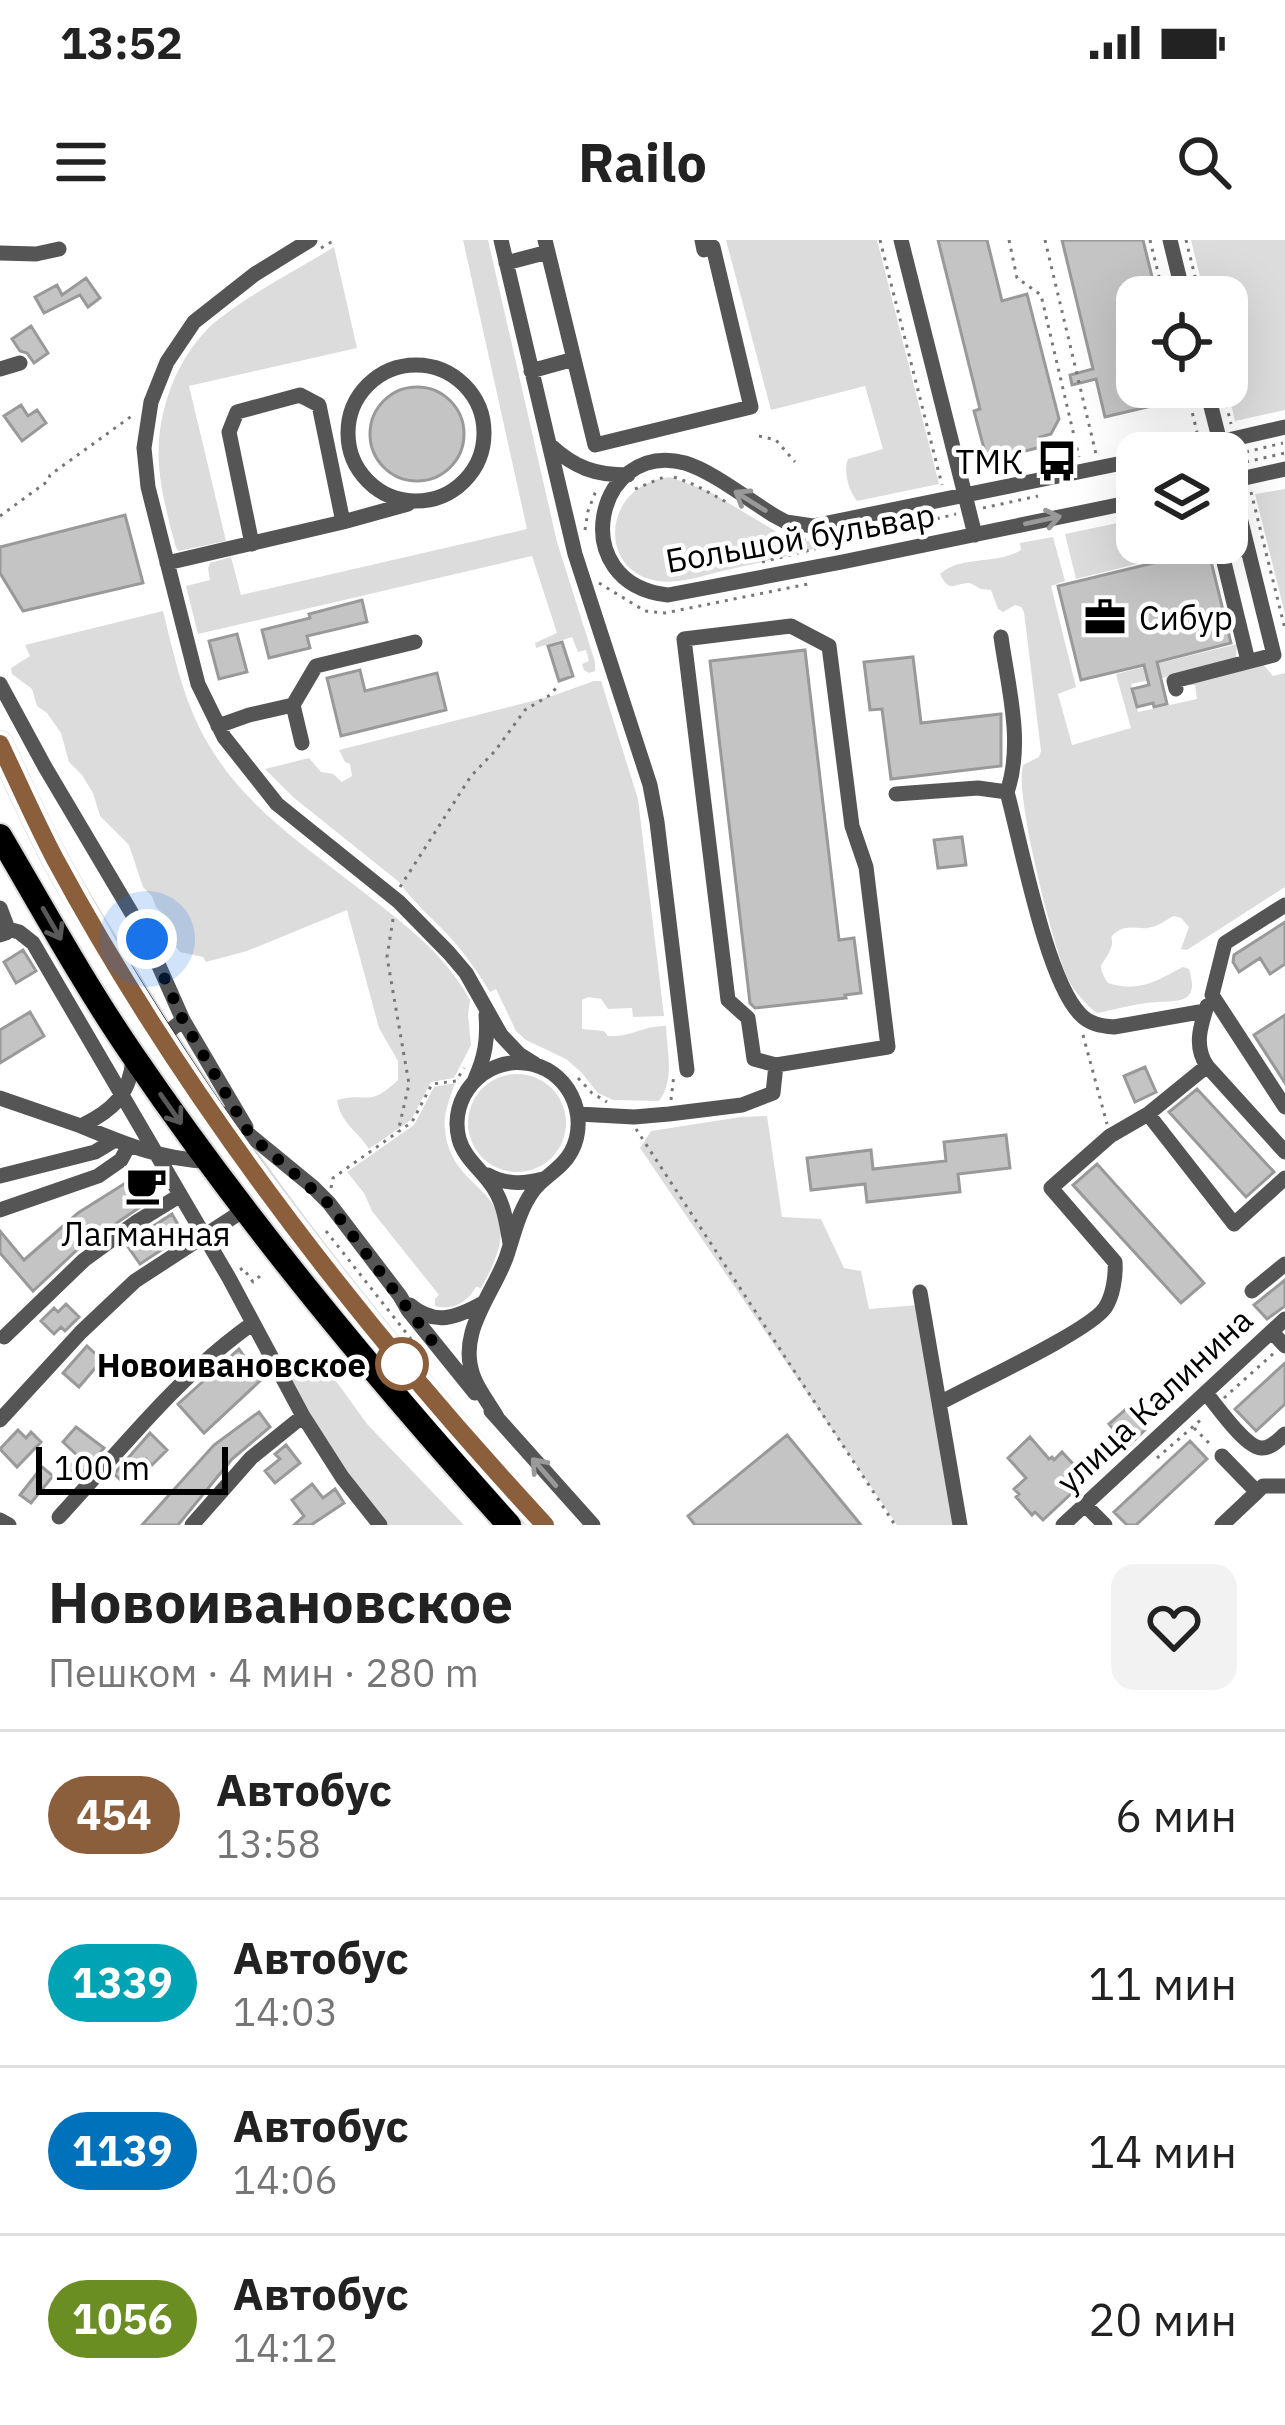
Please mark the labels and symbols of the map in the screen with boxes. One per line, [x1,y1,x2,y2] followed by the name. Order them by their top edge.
[1034,438,1080,484] bus stop icon: ТМК
[955,440,1023,483] place label: ТМК
[733,489,767,513] one-way arrow
[662,492,938,582] street label: Большой бульвар
[1023,508,1062,530] one-way arrow
[1082,594,1128,640] office icon: Сибур
[1139,596,1233,639] place label: Сибур
[40,906,64,941] one-way arrow
[117,909,177,969] your location
[158,1092,183,1125] one-way arrow
[123,1162,169,1208] cafe icon: Лагманная
[61,1212,231,1255] place label: Лагманная
[1047,1298,1261,1502] street label: улица Калинина
[377,1339,427,1389] marker: Новоивановское
[97,1343,366,1386] place label: Новоивановское
[36,1441,228,1494] scale bar
[531,1457,558,1488] one-way arrow

